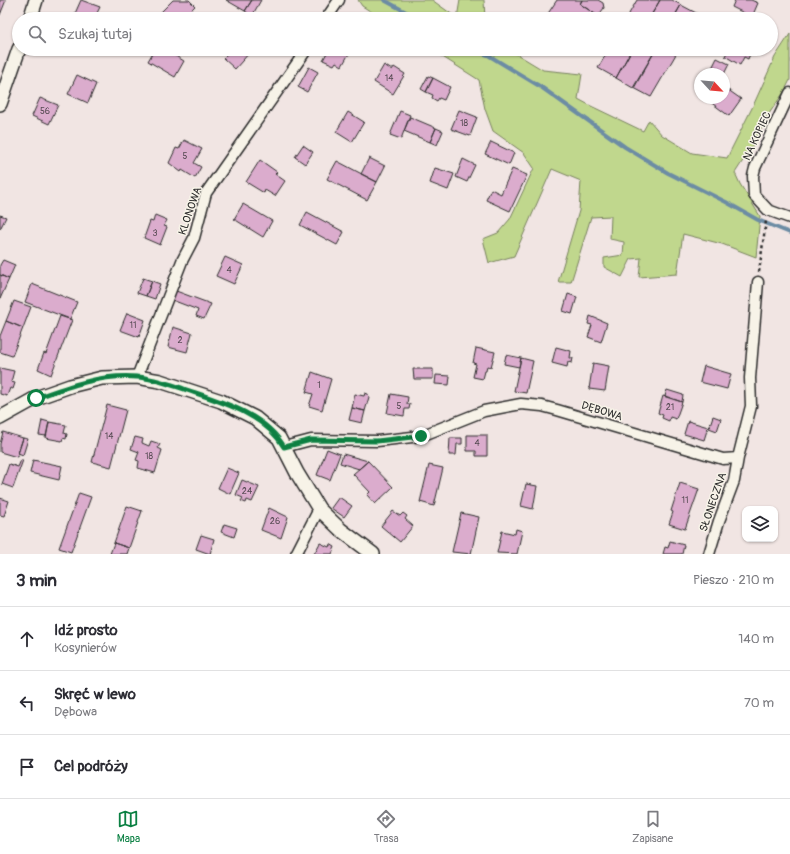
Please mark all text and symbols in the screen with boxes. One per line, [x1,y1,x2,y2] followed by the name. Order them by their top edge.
[12,12,778,56] search box
[26,23,48,45] icon: search
[58,25,132,44] text: Szukaj tutaj
[694,68,730,104] north arrow
[385,73,394,84] house number: 14
[40,106,50,117] house number: 56
[740,109,774,162] street label: NA KOPIEC
[460,118,468,129] house number: 18
[183,151,188,162] house number: 5
[176,185,204,237] street label: KLONOWA
[152,228,158,239] house number: 3
[226,265,232,276] house number: 4
[129,320,137,331] house number: 11
[177,335,183,346] house number: 2
[317,380,321,391] house number: 1
[27,389,45,407] route start
[580,399,624,423] street label: DĘBOWA
[397,401,402,412] house number: 5
[666,402,674,413] house number: 21
[412,427,430,445] route end
[105,431,114,442] house number: 14
[474,438,480,449] house number: 4
[145,451,153,462] house number: 18
[697,471,729,533] street label: SŁONECZNA
[242,486,253,497] house number: 24
[681,495,689,506] house number: 11
[742,506,778,542] map controls
[742,506,778,542] button: layers
[270,516,280,527] house number: 26
[16,570,57,591] text: 3 min
[693,572,774,588] text: Pieszo · 210 m
[54,621,118,640] text: Idź prosto
[16,628,38,650] icon: ahead
[738,631,774,647] text: 140 m
[54,640,117,656] text: Kosynierów
[54,685,136,704] text: Skręć w lewo
[16,692,38,714] icon: left
[744,695,774,711] text: 70 m
[54,704,97,720] text: Dębowa
[16,756,38,778] icon: arrive
[54,757,128,776] text: Cel podróży
[117,808,140,845] tab: Mapa
[374,808,399,845] tab: Trasa
[632,808,673,845] tab: Zapisane

